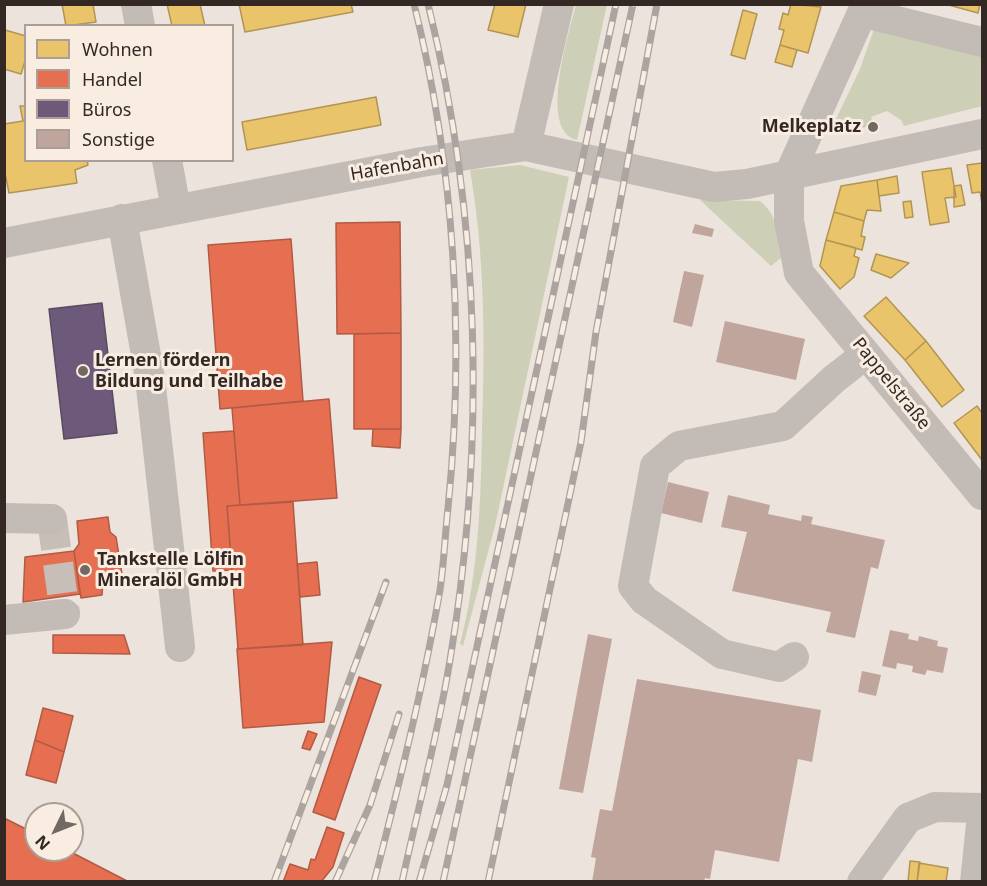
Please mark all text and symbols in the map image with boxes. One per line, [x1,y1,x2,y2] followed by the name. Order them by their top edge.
[24,24,234,162] legend
[82,37,153,61] text: Wohnen
[82,67,142,91] text: Handel
[82,97,131,121] text: Büros
[762,116,861,138] place label: Melkeplatz
[866,120,880,134] marker: Melkeplatz
[82,127,155,151] text: Sonstige
[349,148,445,186] street label: Hafenbahn
[847,334,935,434] street label: Pappelstraße
[95,350,283,392] place label: Lernen fördern Bildung und Teilhabe
[76,364,90,378] marker: Lernen fördern Bildung und Teilhabe
[97,549,244,592] place label: Tankstelle Lölfin Mineralöl GmbH
[78,563,92,577] marker: Tankstelle Lölfin Mineralöl GmbH
[24,802,84,862] north arrow
[30,831,55,855] text: N

